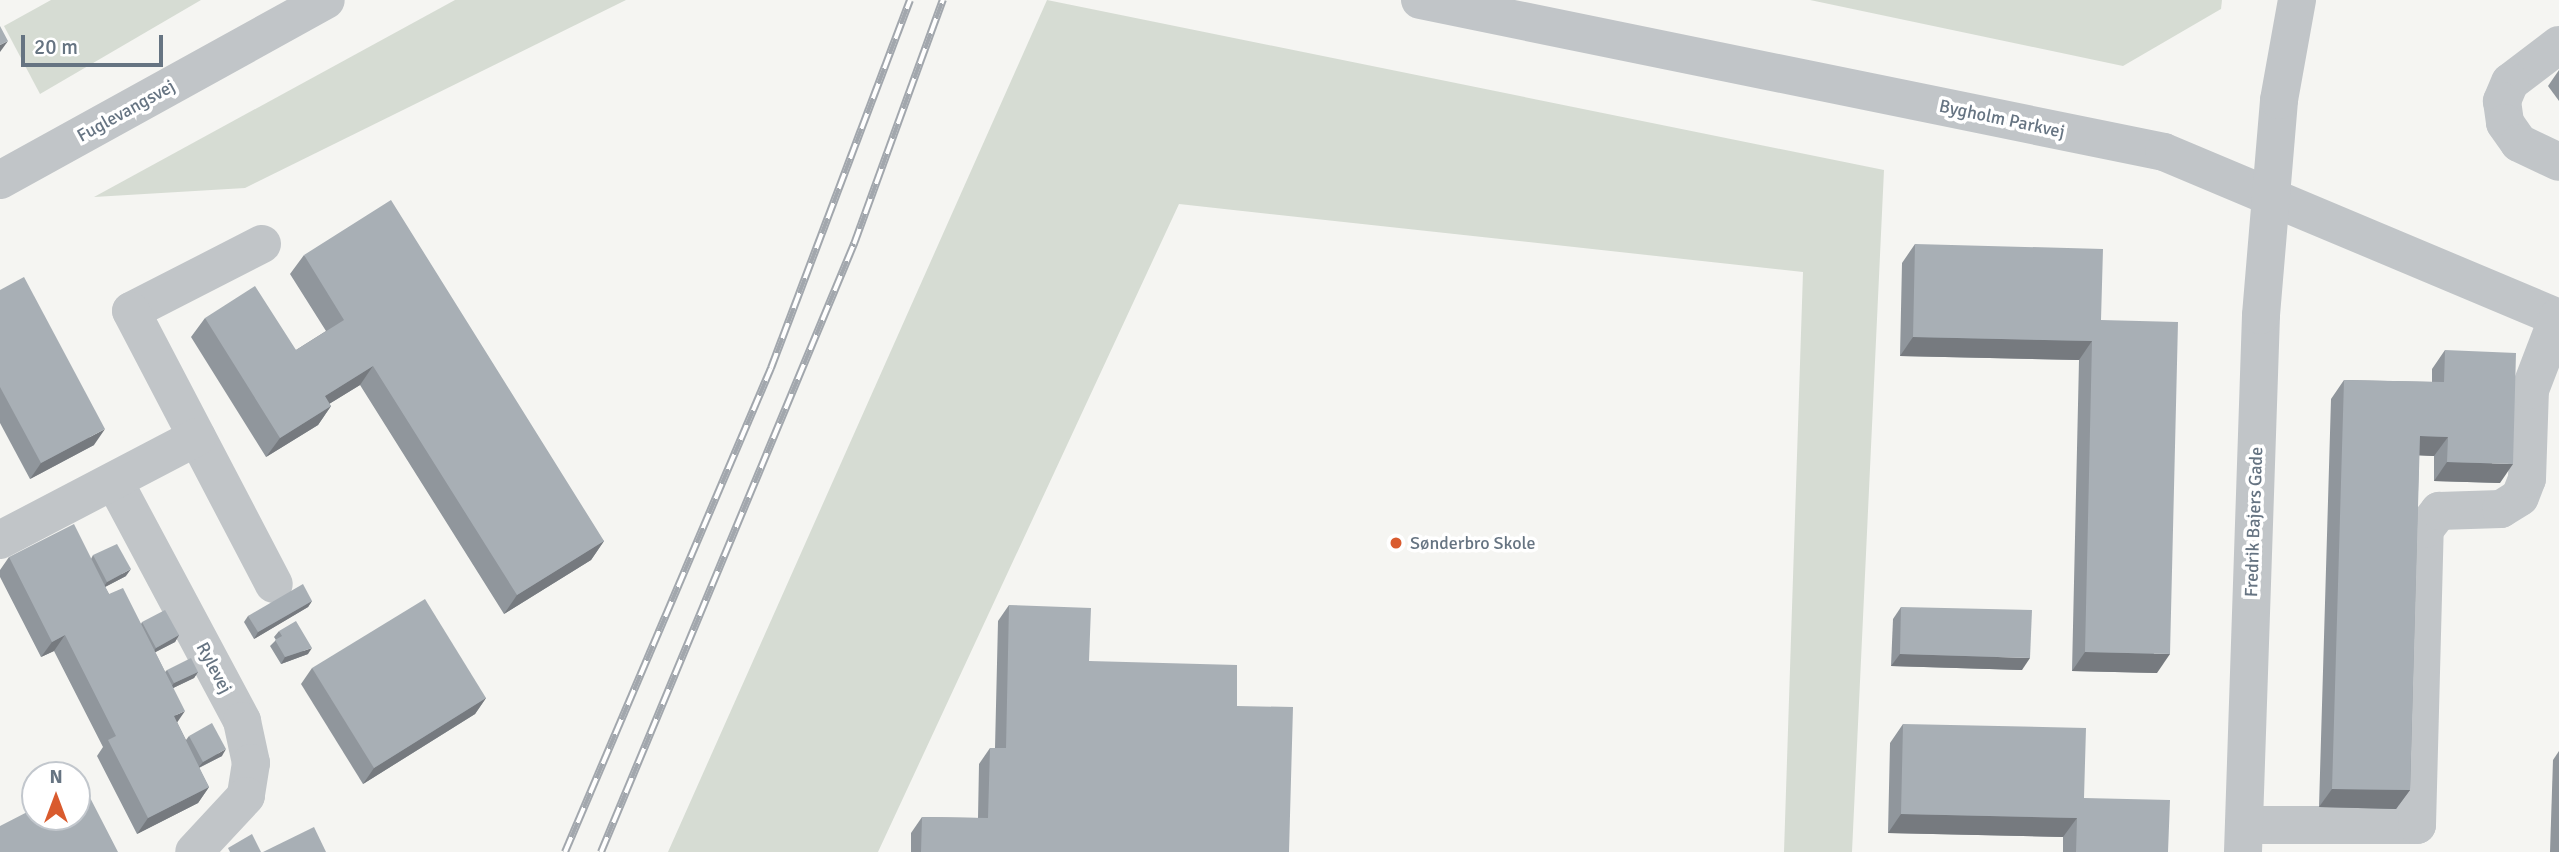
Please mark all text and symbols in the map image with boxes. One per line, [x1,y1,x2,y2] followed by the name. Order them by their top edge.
[24,21,166,65] scale bar
[34,34,78,60] text: 20 m
[73,75,179,147] street label: Fuglevangsvej
[1937,95,2067,143] street label: Bygholm Parkvej
[2241,447,2267,597] street label: Fredrik Bajers Gade
[1410,532,1536,554] place label: Sønderbro Skole
[1388,535,1404,551] marker: Sønderbro Skole
[192,639,236,697] street label: Rylevej
[21,761,91,831] north arrow
[49,765,63,789] text: N

